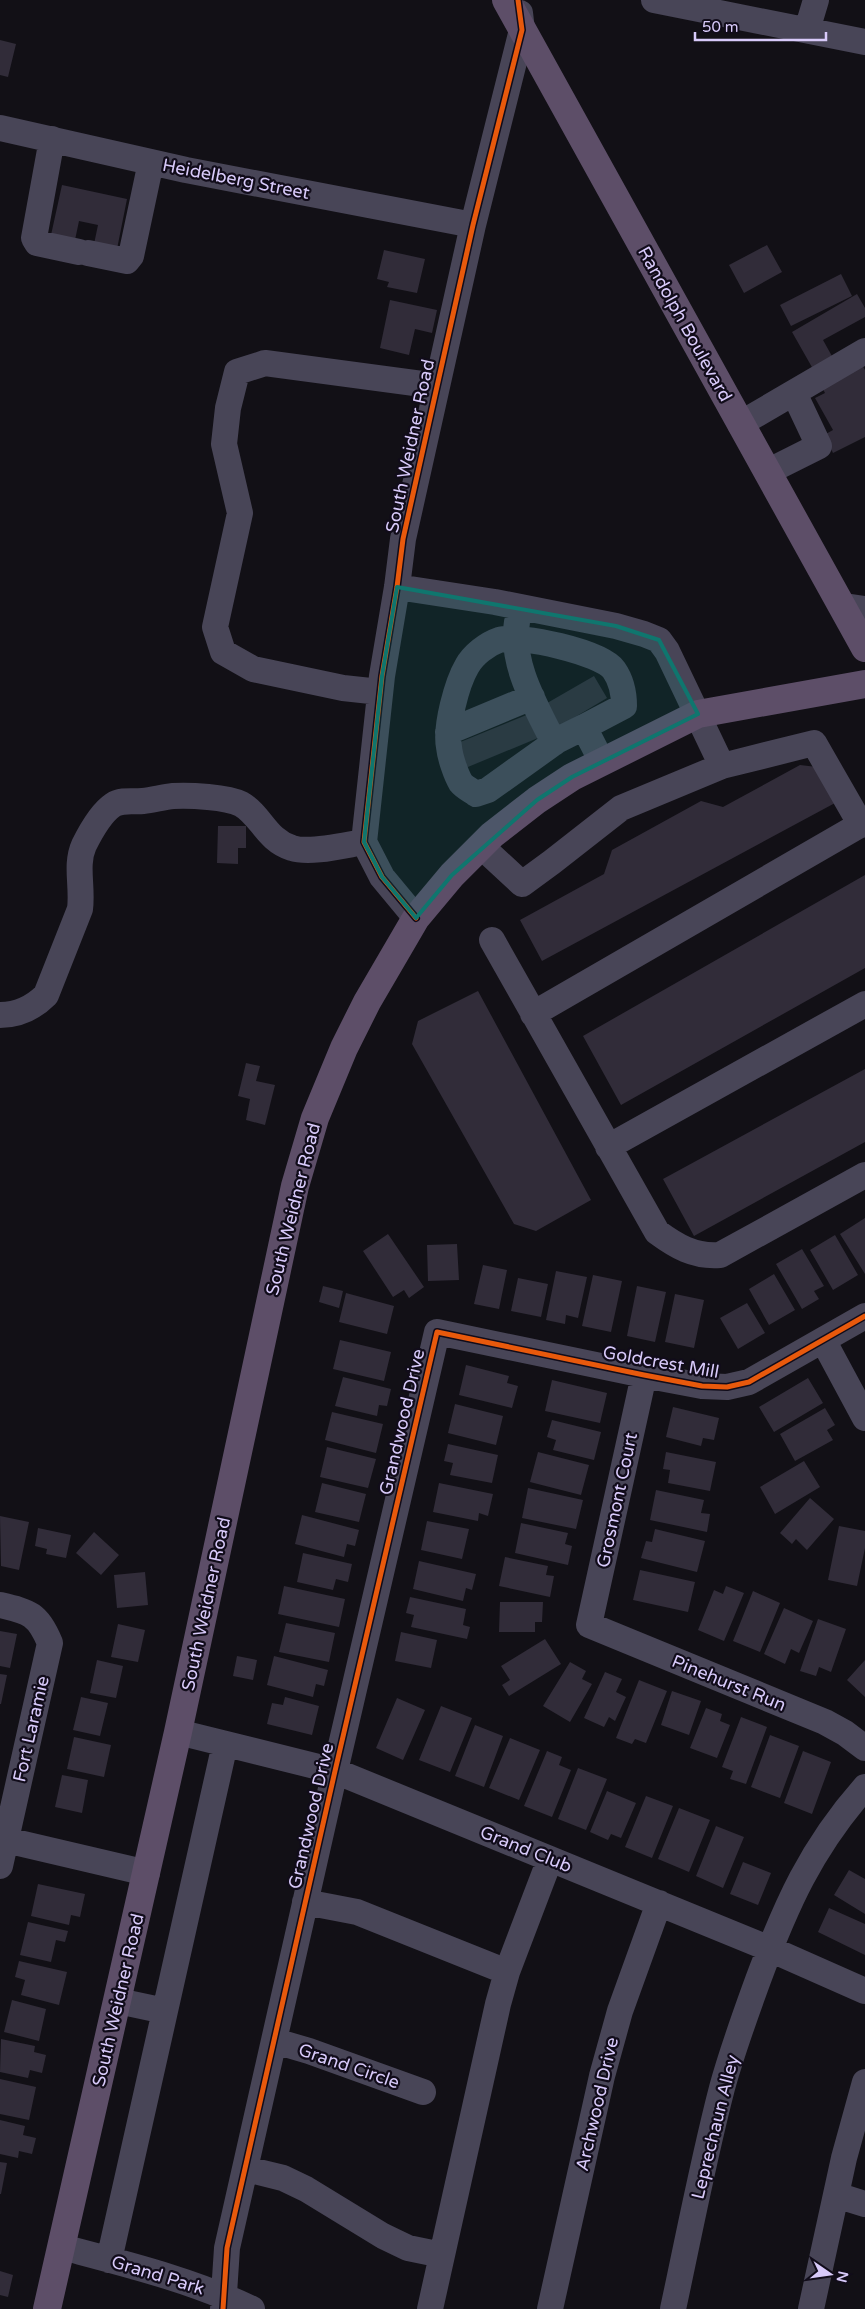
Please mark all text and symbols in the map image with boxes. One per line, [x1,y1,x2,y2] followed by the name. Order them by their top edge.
[695,10,826,42] scale bar
[702,18,739,36] text: 50 m
[160,154,312,204] street label: Heidelberg Street
[633,243,737,405] street label: Randolph Boulevard
[381,357,439,535] street label: South Weidner Road
[261,1121,325,1297] street label: South Weidner Road
[601,1341,721,1383] street label: Goldcrest Mill
[374,1347,430,1497] street label: Grandwood Drive
[592,1430,642,1570] street label: Grosmont Court
[177,1515,235,1693] street label: South Weidner Road
[669,1650,789,1716] street label: Pinehurst Run
[8,1674,54,1784] street label: Fort Laramie
[283,1741,339,1891] street label: Grandwood Drive
[477,1821,575,1877] street label: Grand Club
[87,1911,149,2089] street label: South Weidner Road
[571,2035,623,2173] street label: Archwood Drive
[296,2038,402,2094] street label: Grand Circle
[686,2052,744,2201] street label: Leprechaun Alley
[805,2249,855,2299] north arrow
[109,2250,207,2300] street label: Grand Park
[833,2269,852,2284] text: N

